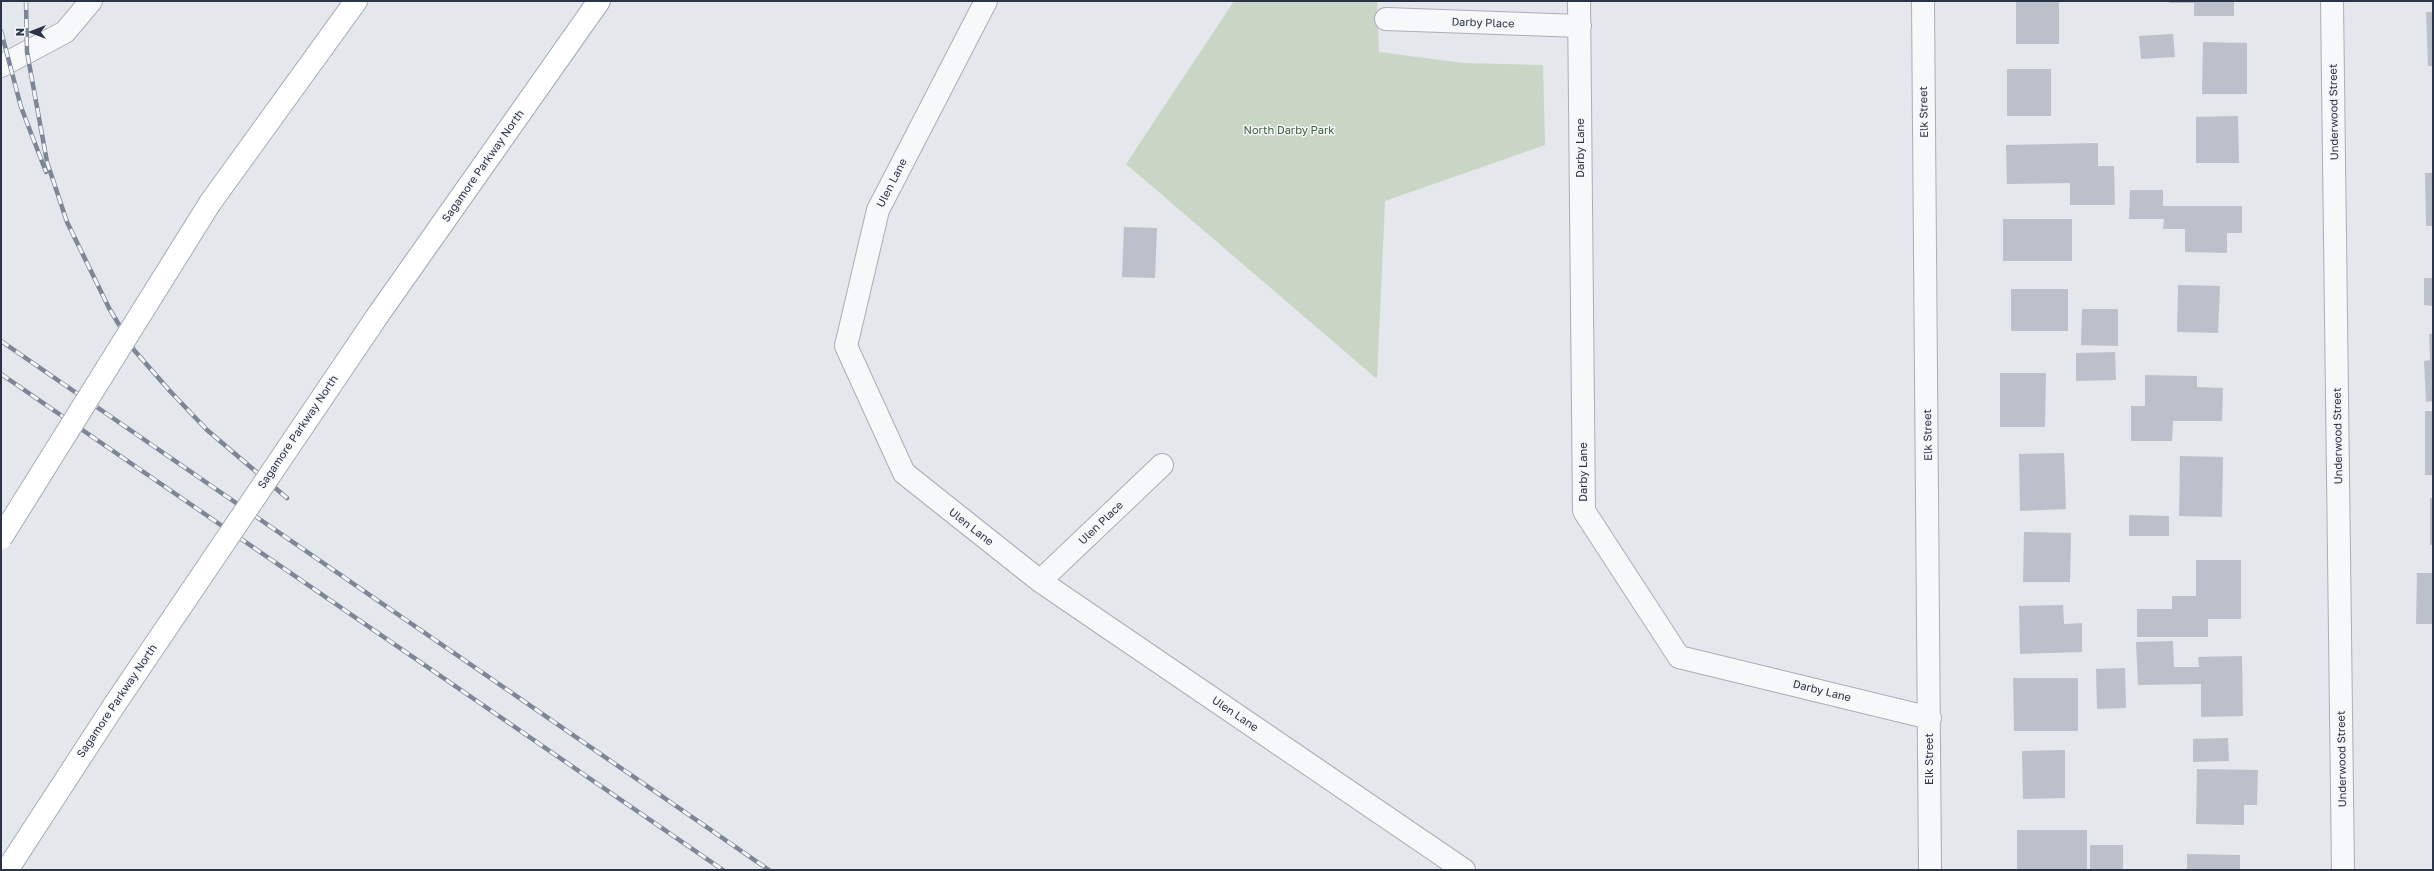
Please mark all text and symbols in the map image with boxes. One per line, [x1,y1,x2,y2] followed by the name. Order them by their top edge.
[12,12,52,52] north arrow
[1451,15,1515,31] street label: Darby Place
[13,28,26,36] text: N
[2327,64,2341,160] street label: Underwood Street
[1917,86,1931,138] street label: Elk Street
[439,107,527,225] street label: Sagamore Parkway North
[1574,118,1588,178] street label: Darby Lane
[1244,124,1334,138] park label: North Darby Park
[874,156,910,210] street label: Ulen Lane
[255,373,341,491] street label: Sagamore Parkway North
[2331,388,2345,484] street label: Underwood Street
[1921,409,1935,461] street label: Elk Street
[1577,442,1591,502] street label: Darby Lane
[1076,499,1126,547] street label: Ulen Place
[946,505,996,549] street label: Ulen Lane
[74,642,160,760] street label: Sagamore Parkway North
[1792,677,1852,705] street label: Darby Lane
[1209,694,1261,734] street label: Ulen Lane
[2335,711,2349,807] street label: Underwood Street
[1923,733,1937,785] street label: Elk Street

